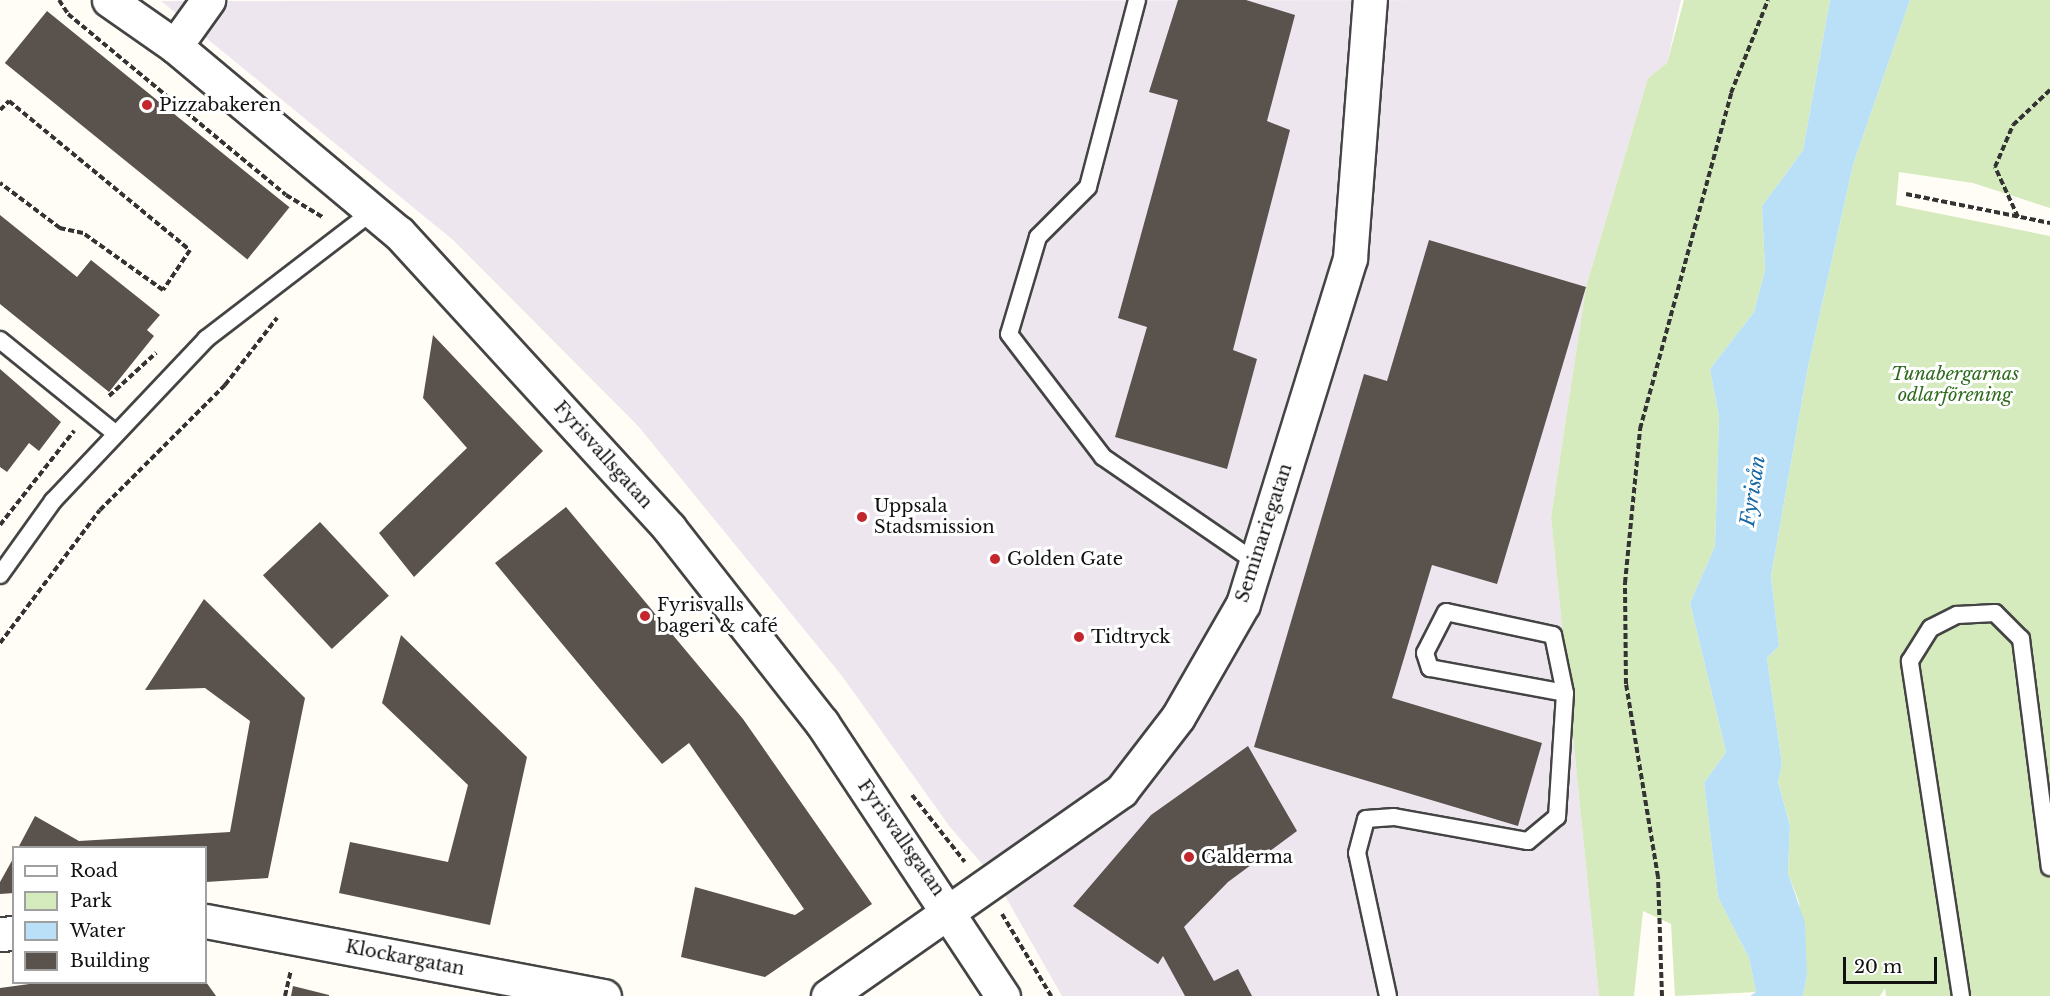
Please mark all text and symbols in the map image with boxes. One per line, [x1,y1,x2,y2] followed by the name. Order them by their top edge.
[159,94,281,116] place label: Pizzabakeren
[140,98,154,112] marker: Pizzabakeren
[1891,364,2019,406] park label: Tunabergarnas odlarförening
[549,397,657,513] street label: Fyrisvallsgatan
[1736,454,1770,528] water label: Fyrisån
[1231,461,1297,605] street label: Seminariegatan
[874,496,995,538] place label: Uppsala Stadsmission
[855,510,869,524] marker: Uppsala Stadsmission
[1007,548,1123,570] place label: Golden Gate
[988,552,1002,566] marker: Golden Gate
[657,595,778,638] place label: Fyrisvalls bageri & café
[638,609,652,623] marker: Fyrisvalls bageri & café
[1091,626,1170,648] place label: Tidtryck
[1072,630,1086,644] marker: Tidtryck
[853,776,949,900] street label: Fyrisvallsgatan
[12,846,207,984] legend
[1201,846,1293,868] place label: Galderma
[1182,850,1196,864] marker: Galderma
[70,860,118,882] text: Road
[70,890,112,912] text: Park
[70,920,125,942] text: Water
[344,936,466,980] street label: Klockargatan
[1846,945,1940,983] scale bar
[70,950,149,972] text: Building
[1854,956,1902,978] text: 20 m

